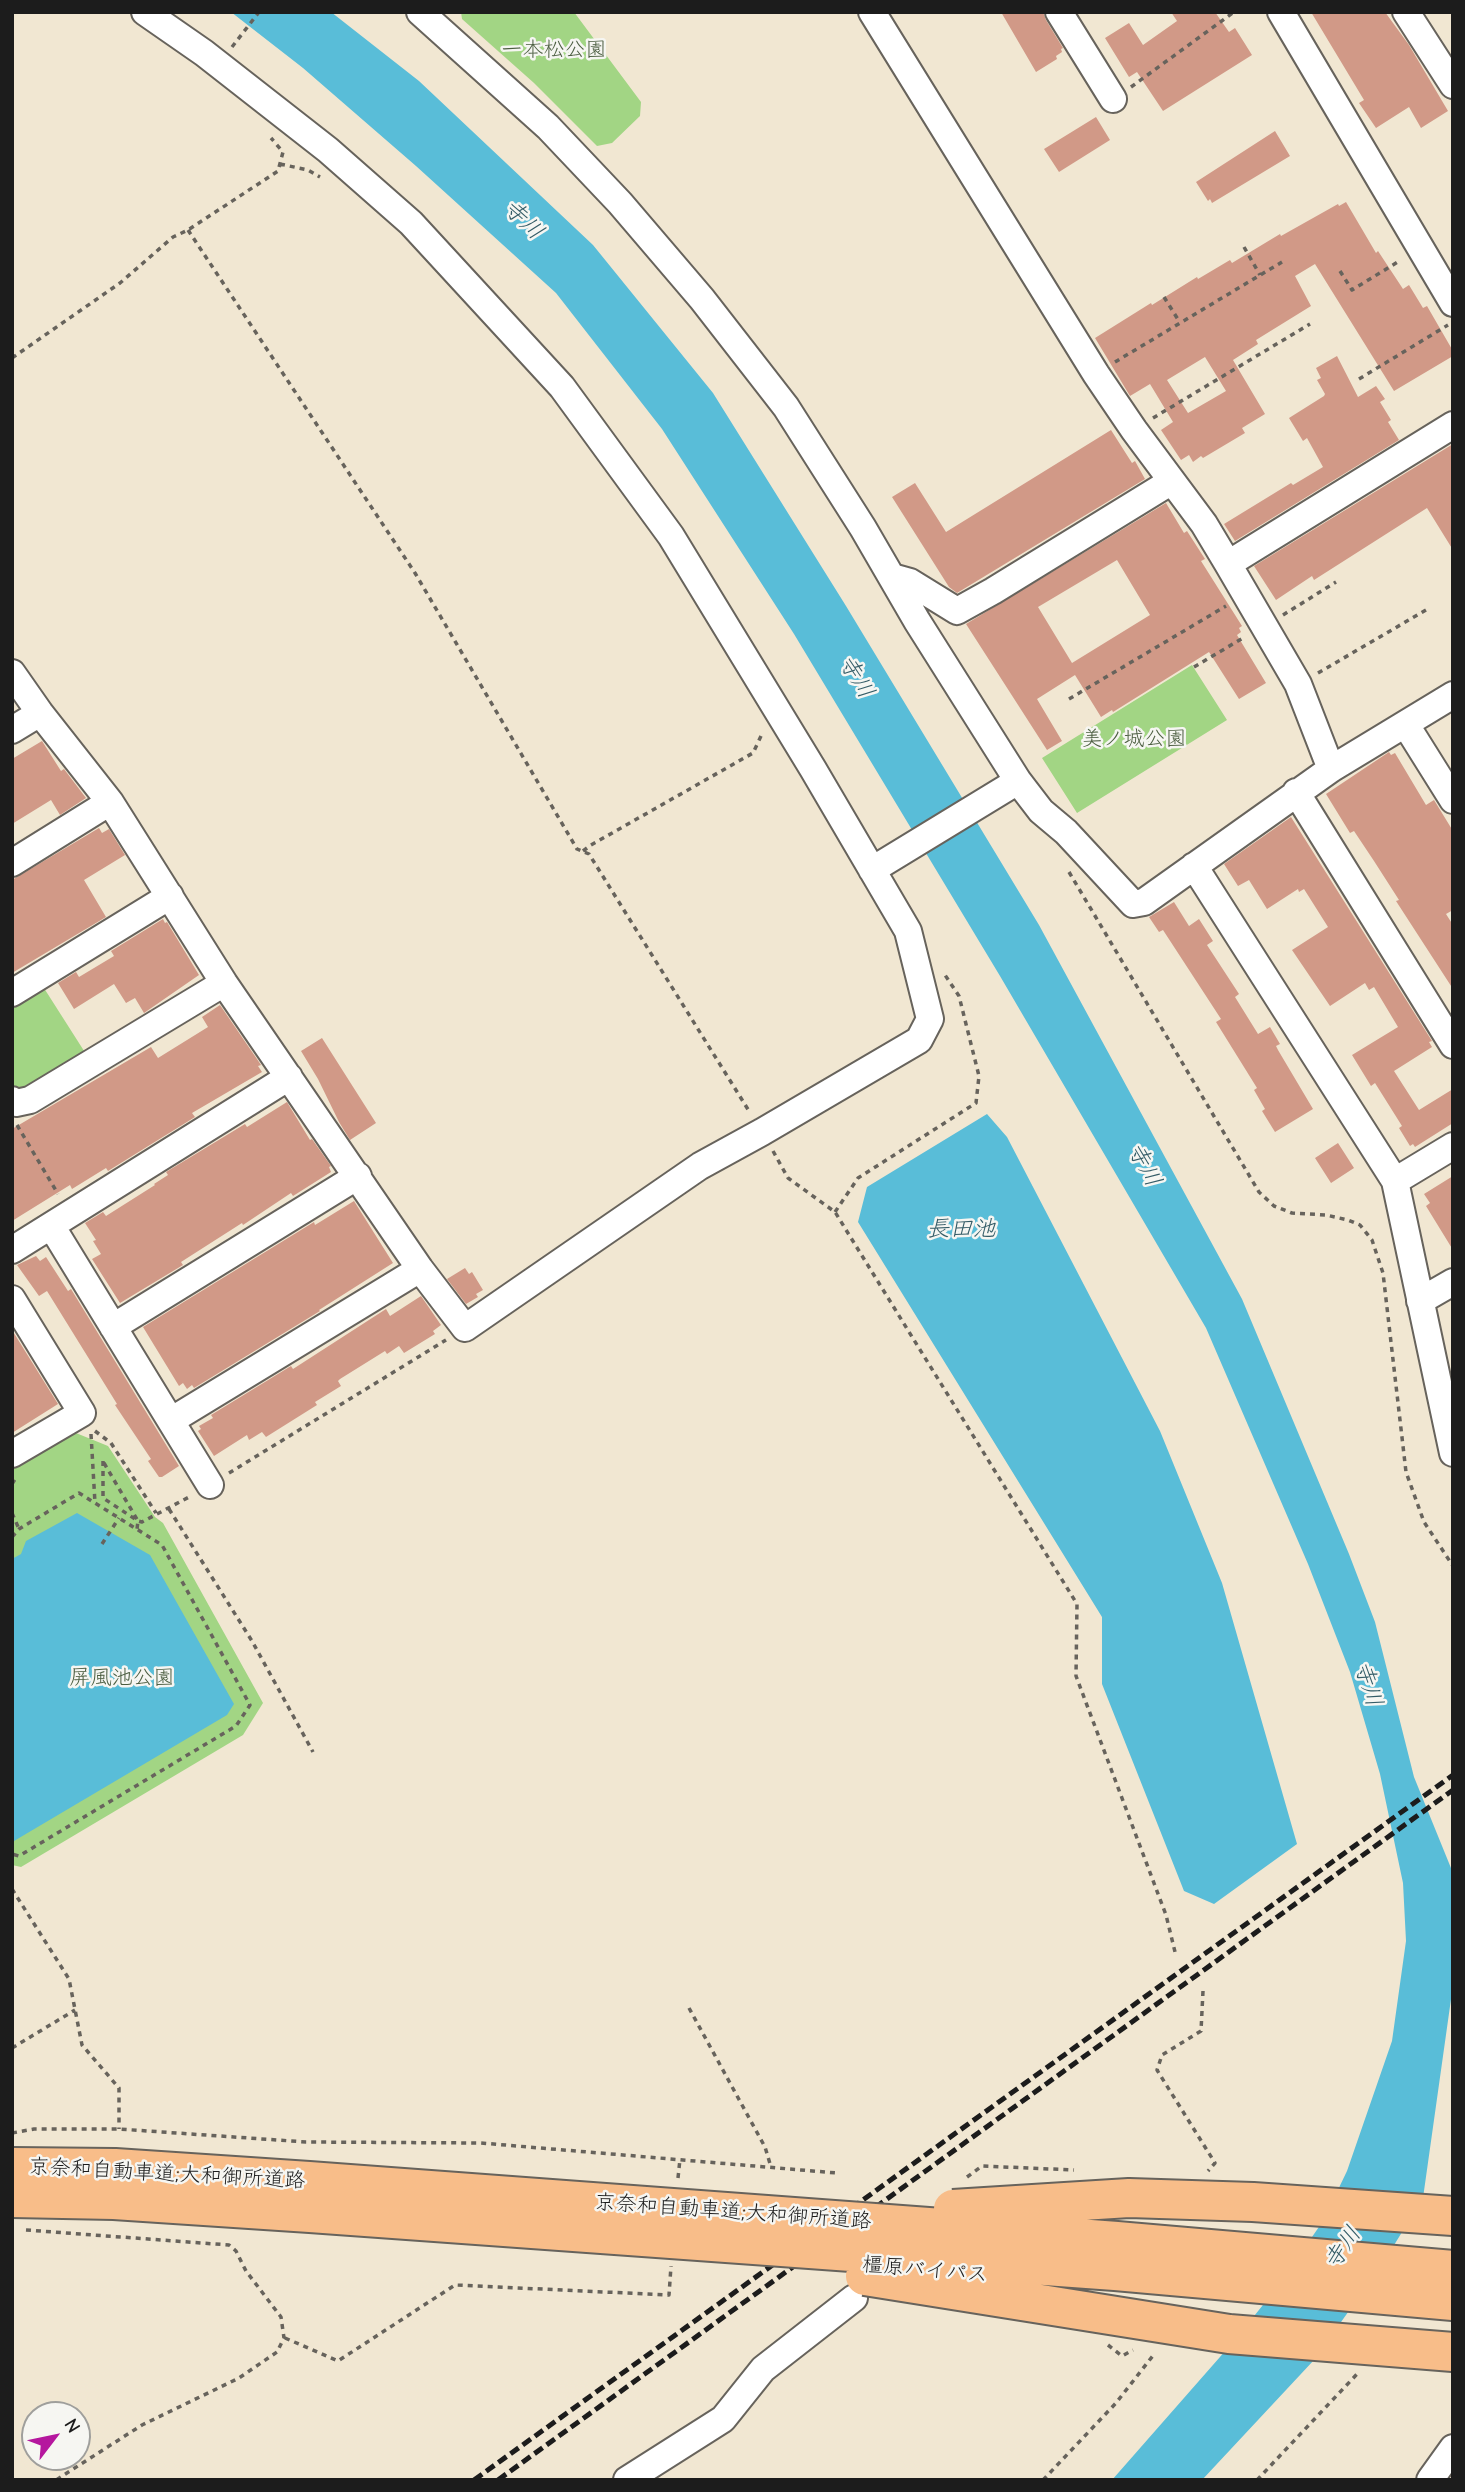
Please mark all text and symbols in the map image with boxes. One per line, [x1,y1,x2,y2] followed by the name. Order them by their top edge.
[502,37,606,63] park label: 一本松公園
[497,194,549,246] water label: 寺川
[832,650,880,704] water label: 寺川
[1082,726,1186,752] park label: 美ノ城公園
[1121,1138,1167,1192] water label: 寺川
[927,1215,995,1243] water label: 長田池
[1348,1658,1388,1710] water label: 寺川
[70,1665,174,1691] park label: 屏風池公園
[28,2154,306,2194] street label: 京奈和自動車道;大和御所道路
[594,2190,872,2234] street label: 京奈和自動車道;大和御所道路
[1319,2221,1367,2275] water label: 寺川
[861,2252,989,2288] street label: 橿原バイパス
[21,2401,91,2471] north arrow
[59,2415,85,2437] text: N

